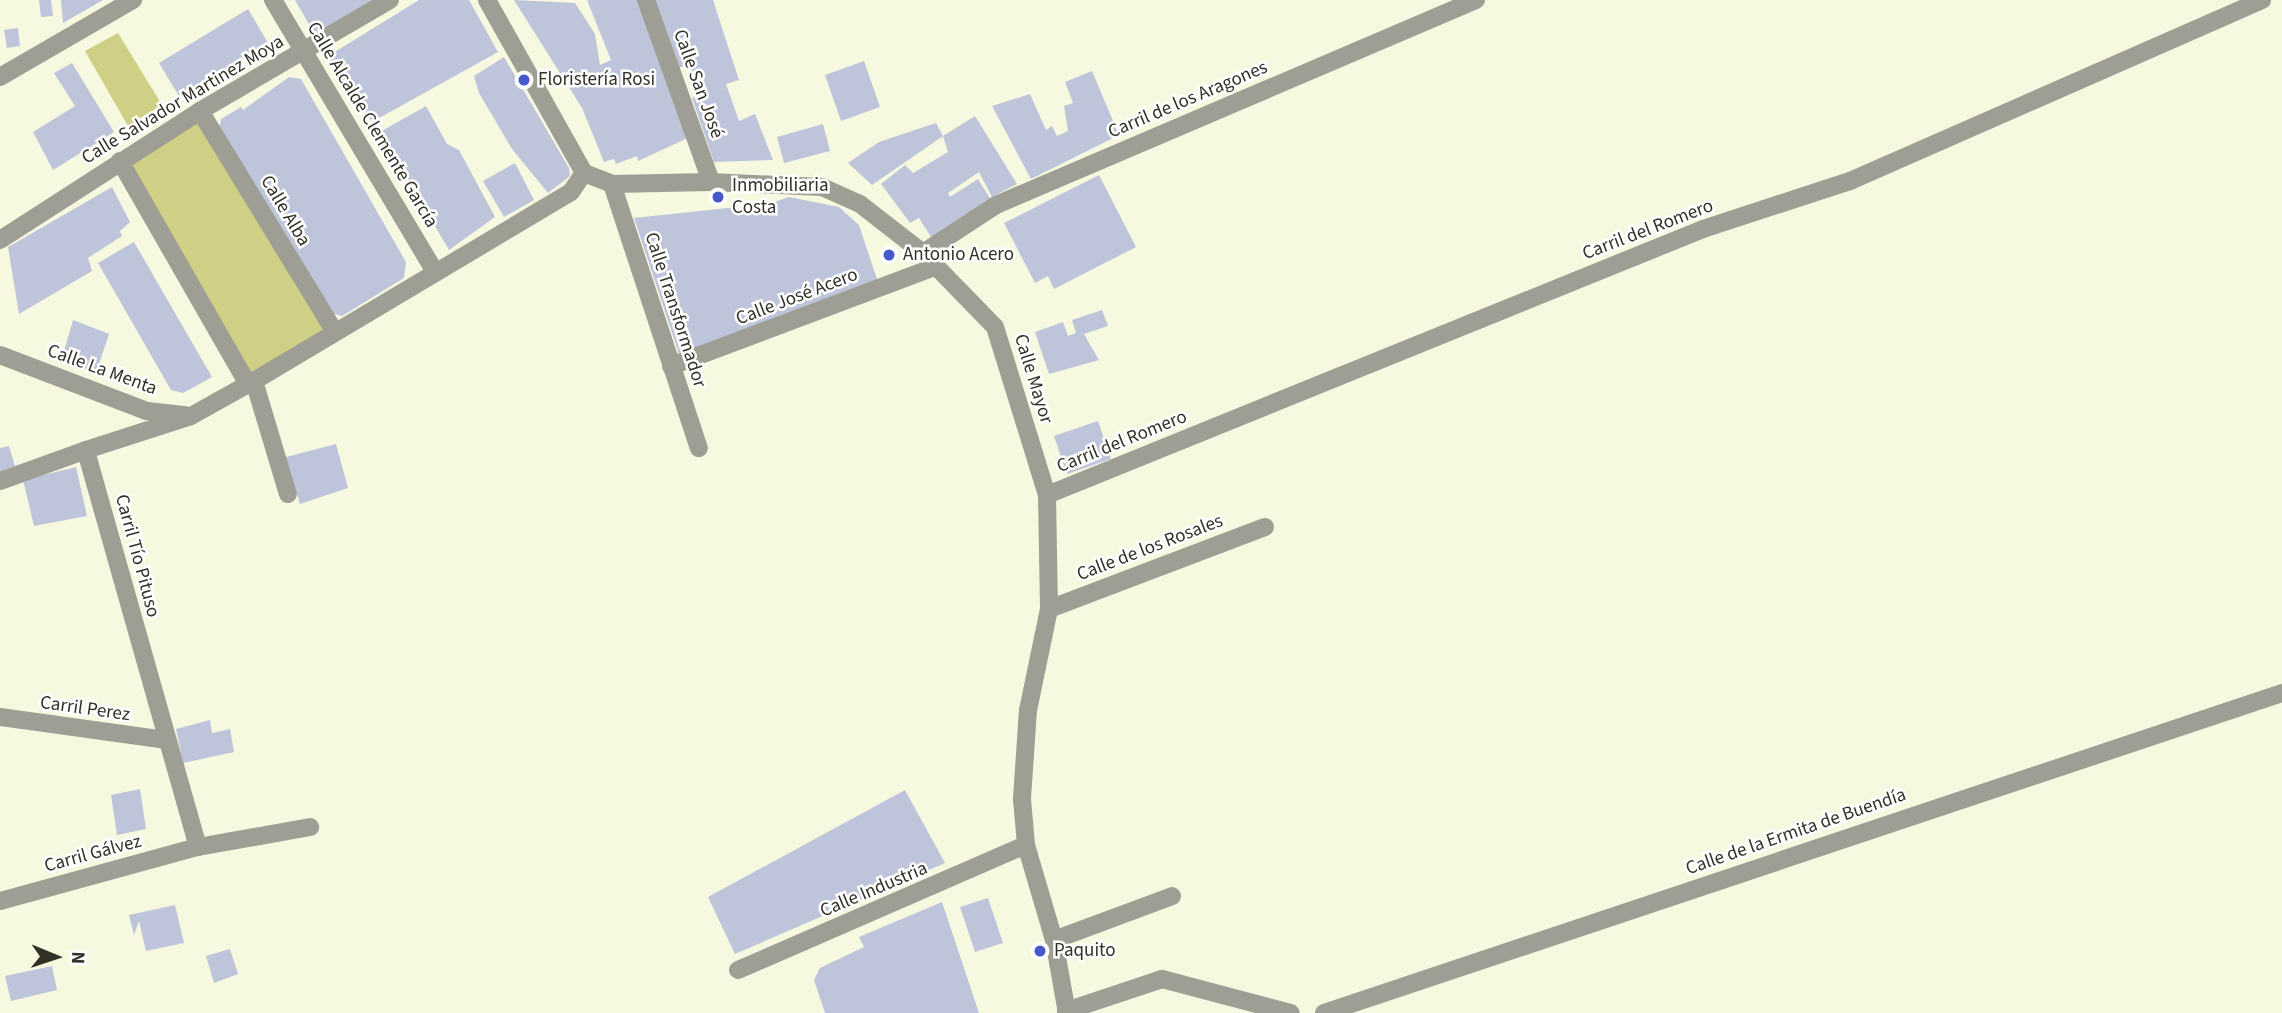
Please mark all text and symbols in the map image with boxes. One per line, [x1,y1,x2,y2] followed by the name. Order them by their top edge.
[301,18,443,232] street label: Calle Alcalde Clemente García
[668,27,728,141] street label: Calle San José
[78,30,288,170] street label: Calle Salvador Martinez Moya
[1105,56,1271,144] street label: Carril de los Aragones
[538,69,655,91] place label: Floristería Rosi
[516,72,532,88] marker: Floristería Rosi
[255,172,315,250] street label: Calle Alba
[732,175,829,219] place label: Inmobiliaria Costa
[710,189,726,205] marker: Inmobiliaria Costa
[1579,195,1717,265] street label: Carril del Romero
[639,230,711,390] street label: Calle Transformador
[903,244,1014,266] place label: Antonio Acero
[881,247,897,263] marker: Antonio Acero
[733,263,861,331] street label: Calle José Acero
[1009,331,1057,427] street label: Calle Mayor
[44,340,160,400] street label: Calle La Menta
[1054,406,1190,478] street label: Carril del Romero
[110,492,164,620] street label: Carril Tío Pituso
[1074,510,1226,586] street label: Calle de los Rosales
[39,691,131,727] street label: Carril Perez
[1683,784,1909,880] street label: Calle de la Ermita de Buendía
[42,830,144,878] street label: Carril Gálvez
[817,857,931,923] street label: Calle Industria
[21,922,91,992] north arrow
[1054,940,1116,962] place label: Paquito
[1032,943,1048,959] marker: Paquito
[64,951,91,965] text: N

